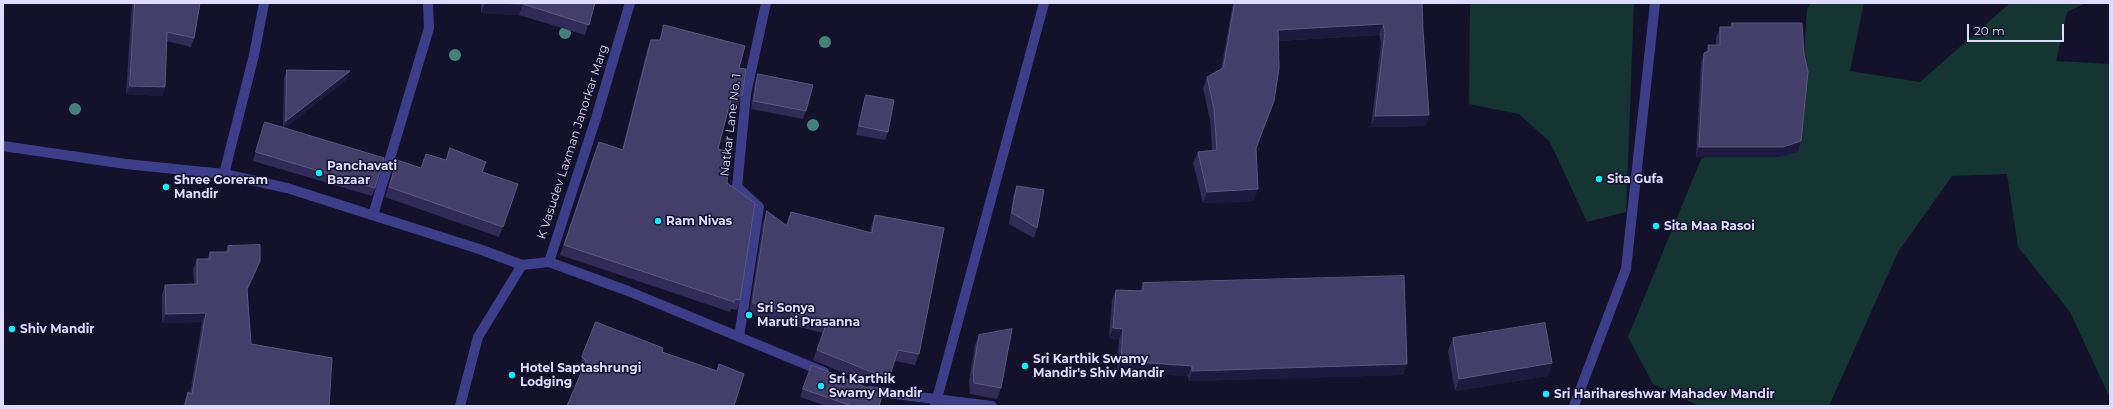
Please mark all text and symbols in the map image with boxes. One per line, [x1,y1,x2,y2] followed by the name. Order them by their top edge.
[1969,16,2066,42] scale bar
[1974,23,2005,38] text: 20 m
[535,43,611,241] street label: K Vasudev Laxman Janorkar Marg
[718,73,744,177] street label: Natkar Lane No. 1
[327,159,397,187] place label: Panchavati Bazaar
[314,168,324,178] marker: Panchavati Bazaar
[1607,172,1663,186] place label: Sita Gufa
[174,173,268,201] place label: Shree Goreram Mandir
[1594,174,1604,184] marker: Sita Gufa
[161,182,171,192] marker: Shree Goreram Mandir
[666,214,732,228] place label: Ram Nivas
[653,216,663,226] marker: Ram Nivas
[1664,219,1755,233] place label: Sita Maa Rasoi
[1651,221,1661,231] marker: Sita Maa Rasoi
[757,301,860,329] place label: Sri Sonya Maruti Prasanna
[744,310,754,320] marker: Sri Sonya Maruti Prasanna
[20,322,94,336] place label: Shiv Mandir
[7,324,17,334] marker: Shiv Mandir
[1033,352,1164,380] place label: Sri Karthik Swamy Mandir's Shiv Mandir
[520,361,641,389] place label: Hotel Saptashrungi Lodging
[1020,361,1030,371] marker: Sri Karthik Swamy Mandir's Shiv Mandir
[507,370,517,380] marker: Hotel Saptashrungi Lodging
[829,372,922,400] place label: Sri Karthik Swamy Mandir
[816,381,826,391] marker: Sri Karthik Swamy Mandir
[1554,387,1775,401] place label: Sri Harihareshwar Mahadev Mandir
[1541,389,1551,399] marker: Sri Harihareshwar Mahadev Mandir

